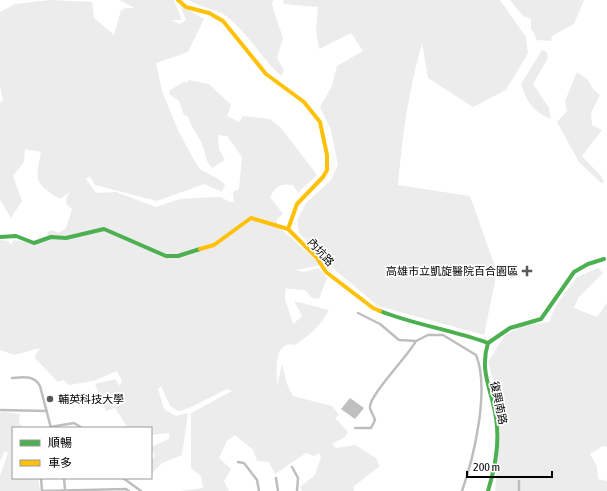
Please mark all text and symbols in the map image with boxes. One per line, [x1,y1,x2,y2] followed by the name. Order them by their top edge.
[306,236,336,268] street label: 內坑路
[386,265,518,277] place label: 高雄市立凱旋醫院百合園區
[521,265,533,277] marker: 高雄市立凱旋醫院百合園區
[489,380,509,426] street label: 復興南路
[58,393,124,405] place label: 輔英科技大學
[45,394,55,404] marker: 輔英科技大學
[12,427,152,479] legend
[48,436,72,450] text: 順暢
[467,453,552,479] scale bar
[48,456,72,470] text: 車多
[473,460,500,474] text: 200 m

